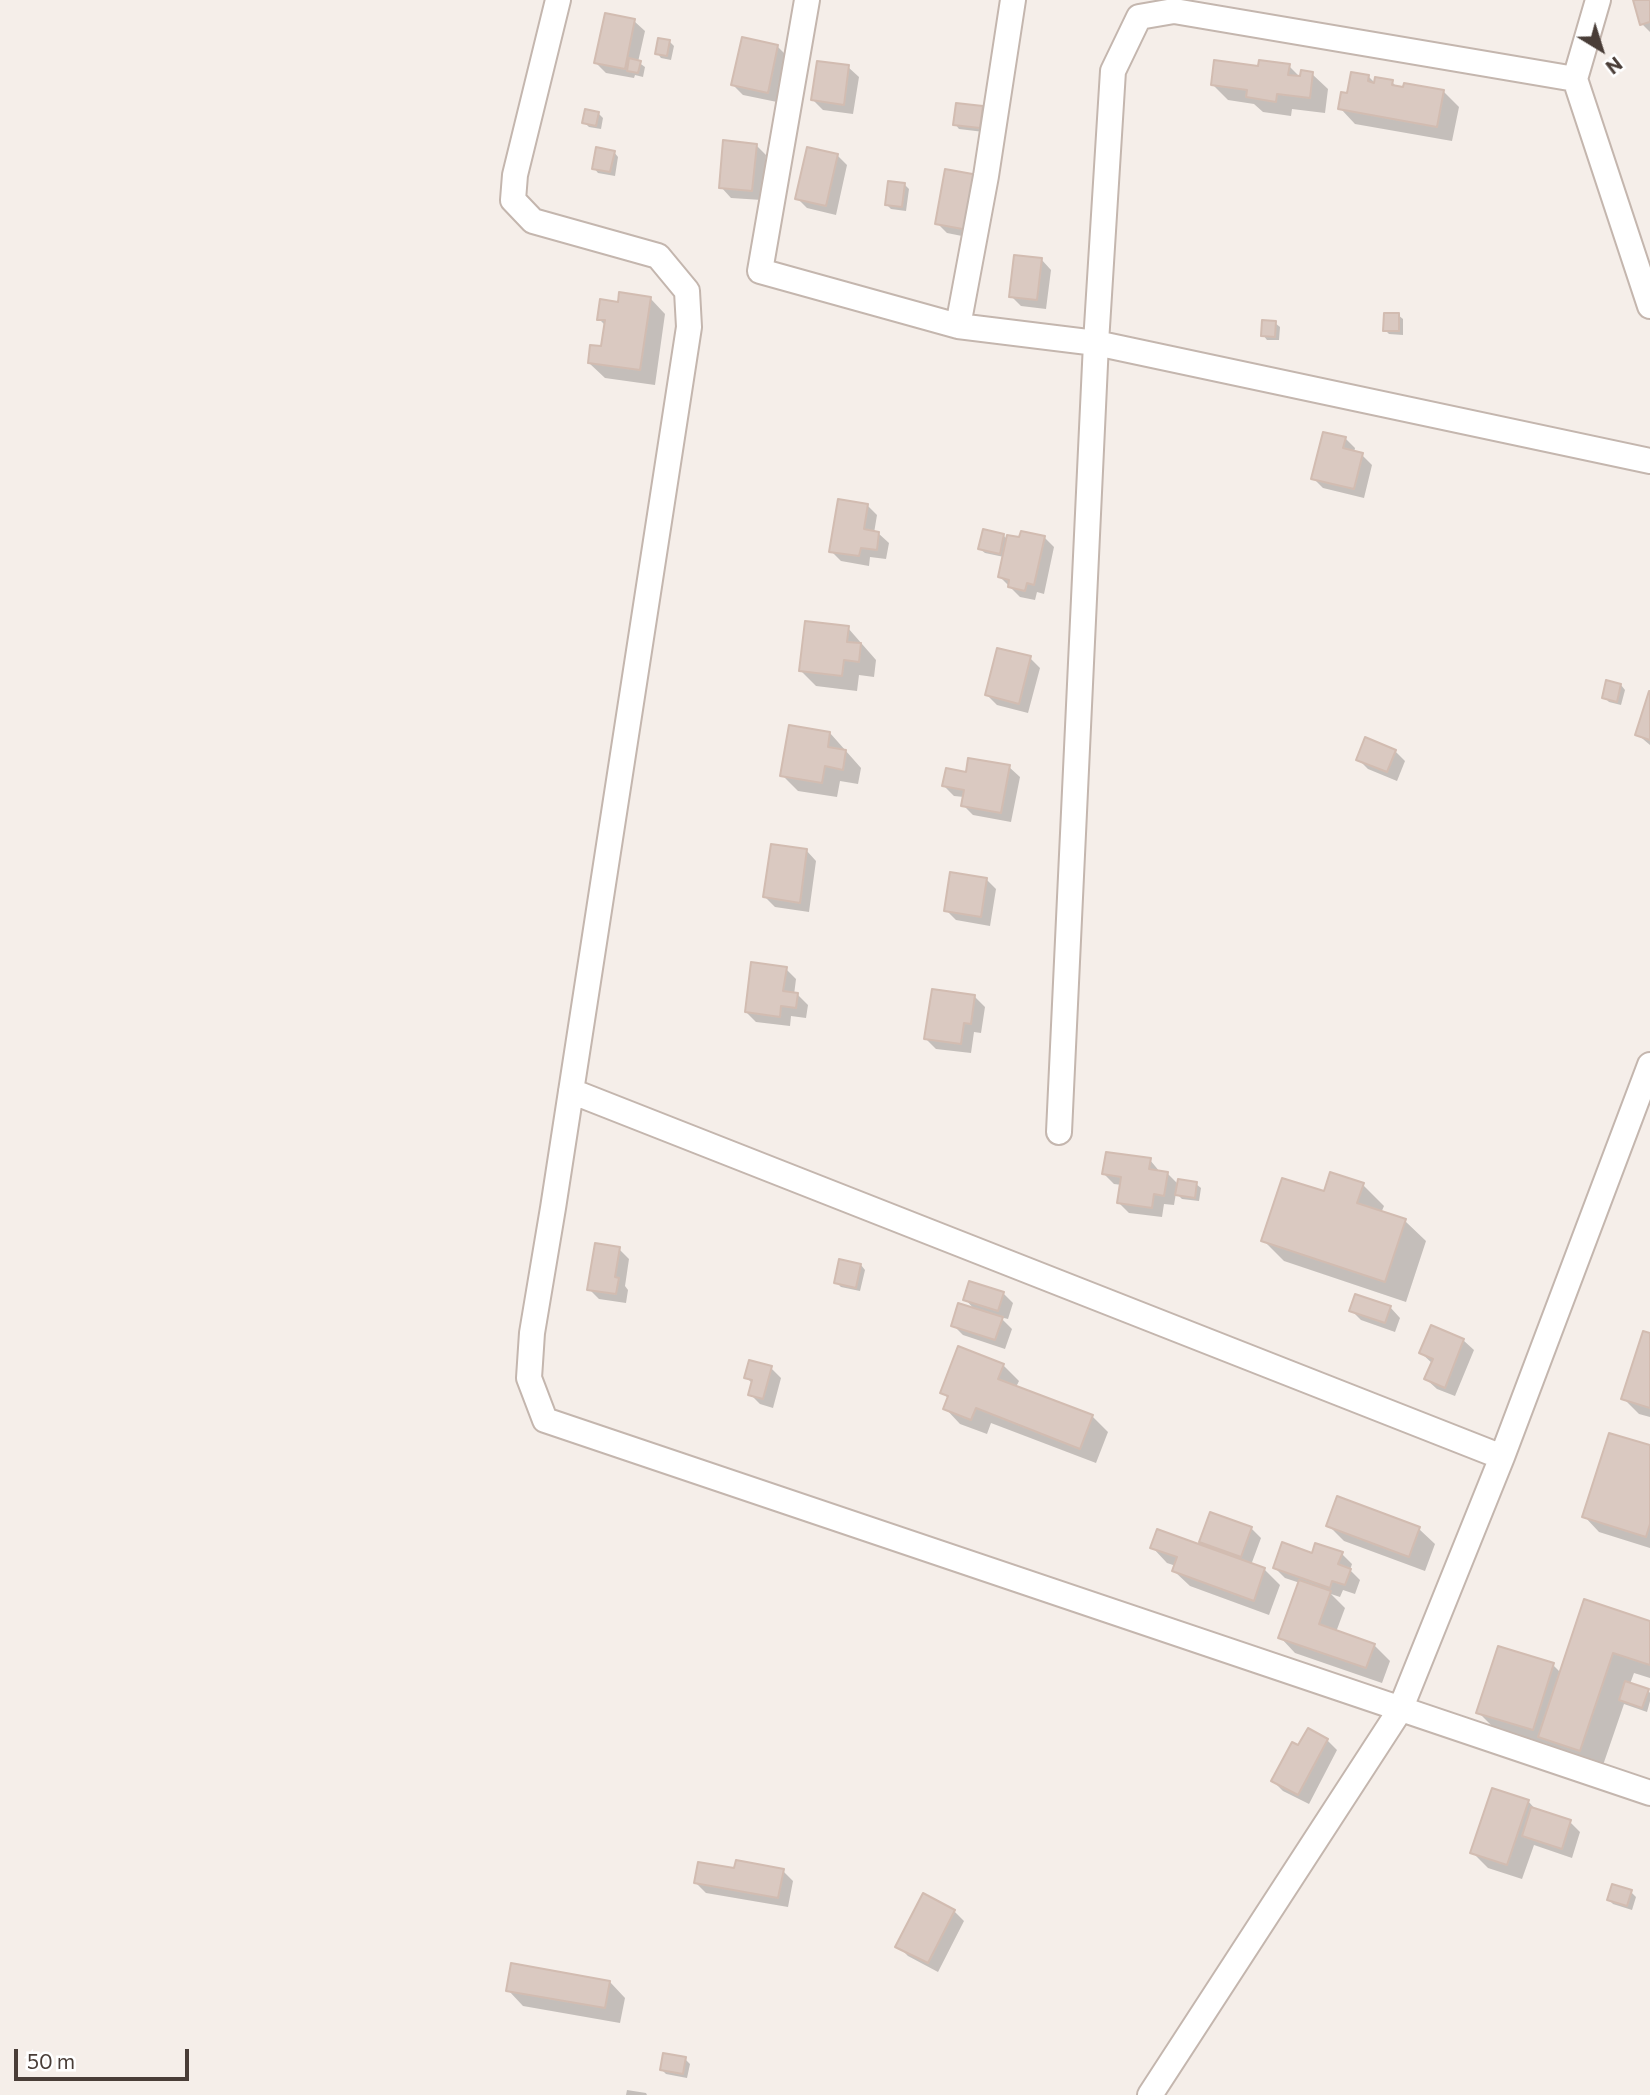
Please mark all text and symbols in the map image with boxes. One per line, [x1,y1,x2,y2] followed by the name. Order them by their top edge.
[1566,14,1636,84] north arrow
[1602,52,1627,79] text: N
[18,2036,192,2080] scale bar
[27,2048,75,2073] text: 50 m

